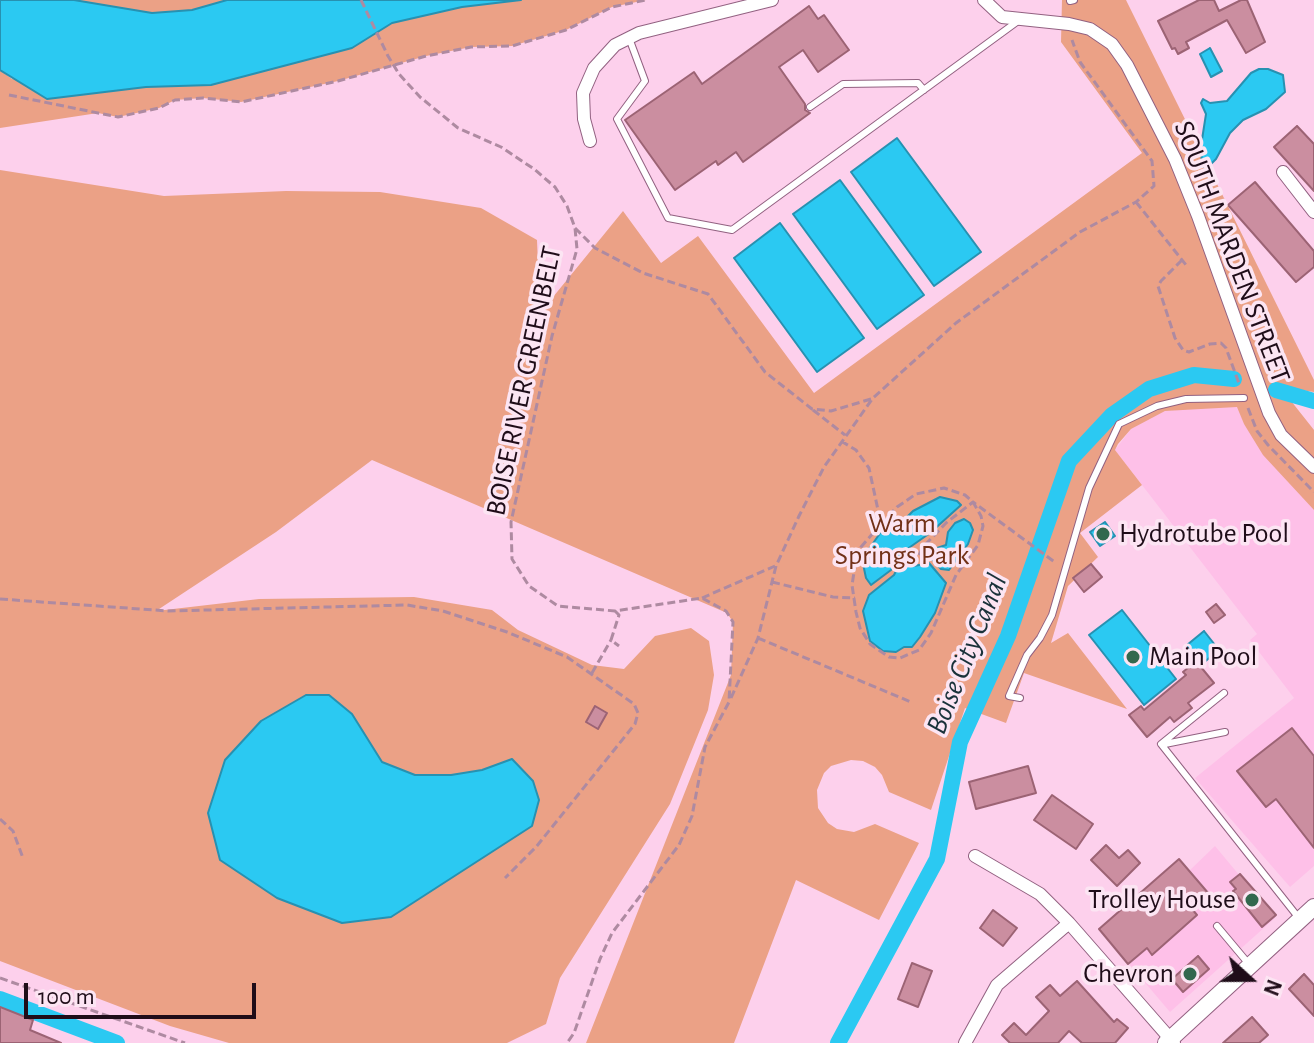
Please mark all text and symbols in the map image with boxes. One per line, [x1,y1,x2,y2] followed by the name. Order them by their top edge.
[1167,116,1297,388] street label: SOUTH MARDEN STREET
[479,243,569,519] street label: BOISE RIVER GREENBELT
[835,507,969,573] park label: Warm Springs Park
[1119,517,1289,551] place label: Hydrotube Pool
[1094,525,1112,543] marker: Hydrotube Pool
[919,569,1015,739] water label: Boise City Canal
[1149,640,1257,674] place label: Main Pool
[1124,648,1142,666] marker: Main Pool
[1088,883,1236,917] place label: Trolley House
[1243,891,1261,909] marker: Trolley House
[1210,939,1290,1019] north arrow
[1083,957,1174,991] place label: Chevron
[1181,965,1199,983] marker: Chevron
[28,967,260,1017] scale bar
[1259,977,1285,999] text: N
[38,985,95,1009] text: 100 m

